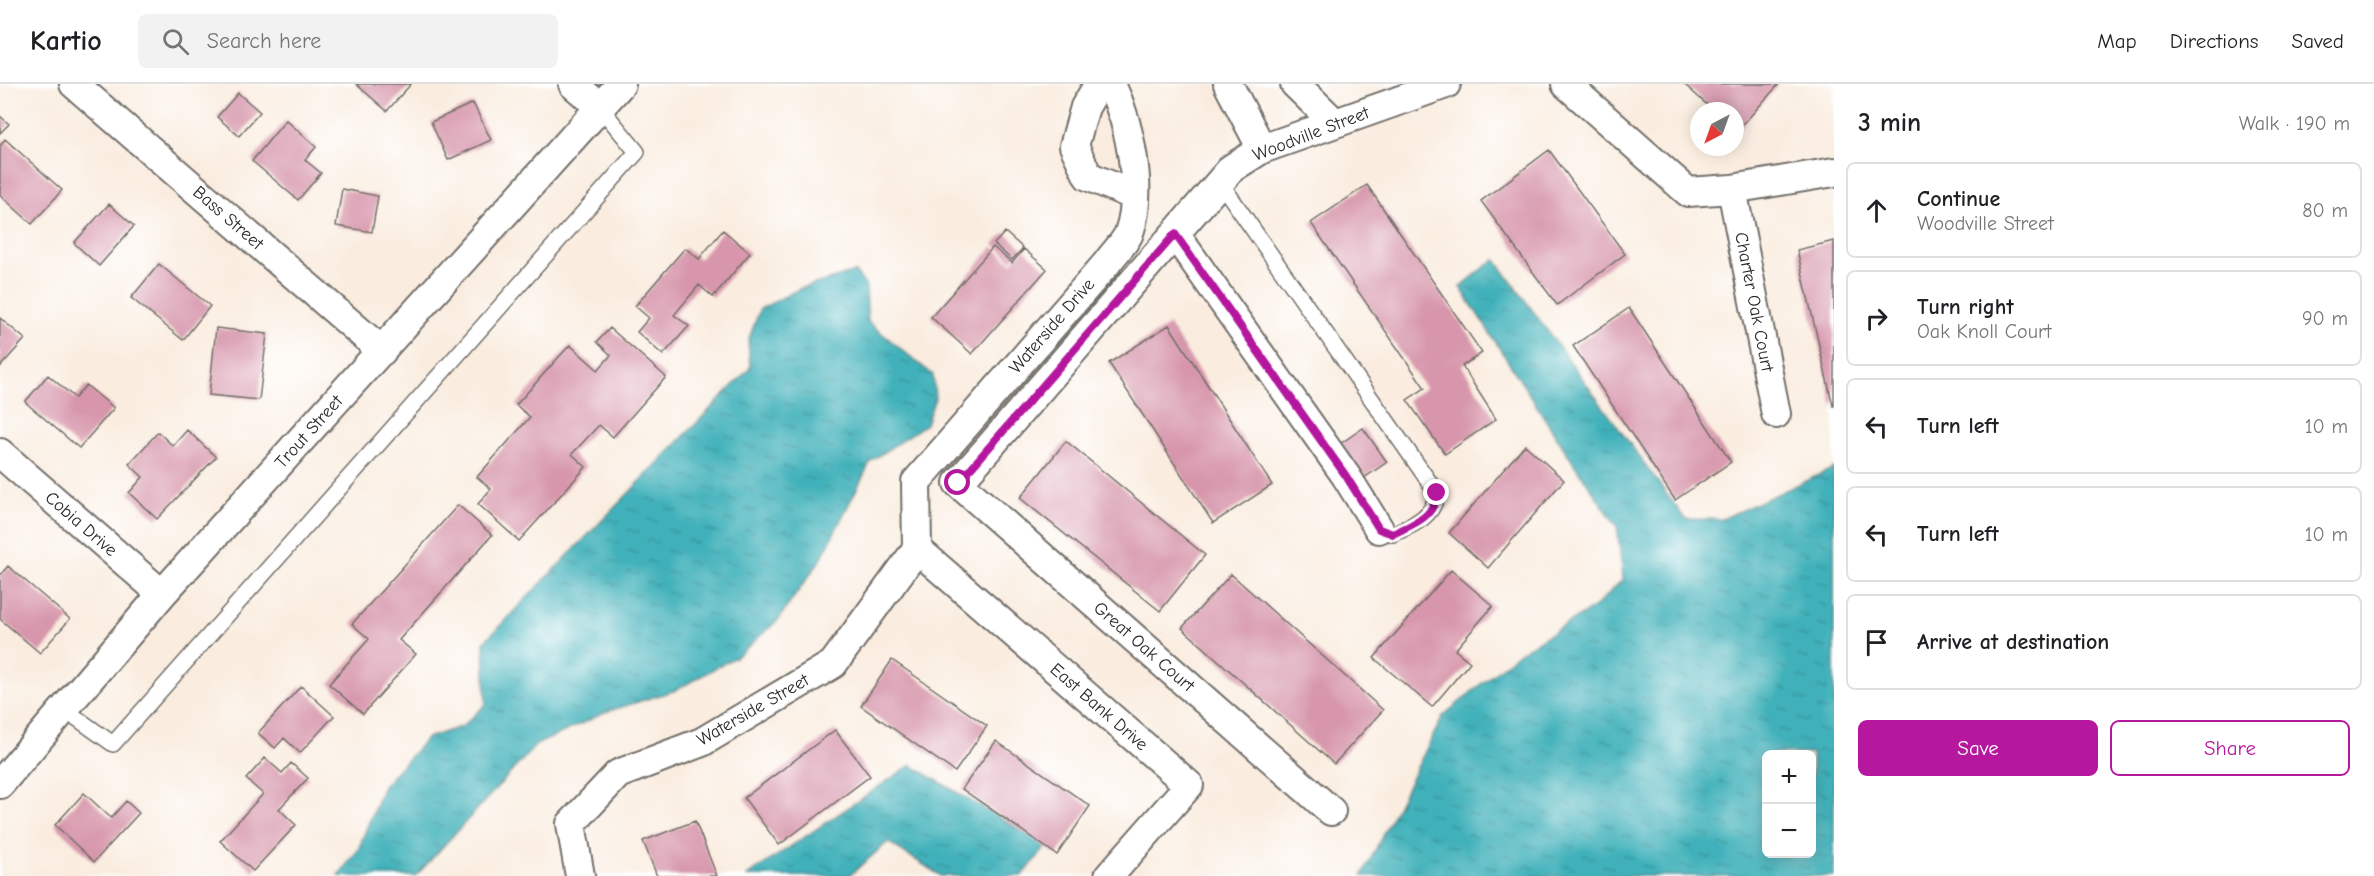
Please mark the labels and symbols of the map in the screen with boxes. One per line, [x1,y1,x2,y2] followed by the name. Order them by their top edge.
[1250,102,1373,166] street label: Woodville Street
[1690,102,1744,156] north arrow
[188,182,268,255] street label: Bass Street
[1730,231,1778,374] street label: Charter Oak Court
[1005,274,1099,378] street label: Waterside Drive
[271,390,348,473] street label: Trout Street
[944,469,970,495] route start
[1423,479,1449,505] route end
[41,487,121,561] street label: Cobia Drive
[1089,597,1199,697] street label: Great Oak Court
[1046,659,1152,755] street label: East Bank Drive
[693,669,813,751] street label: Waterside Street

